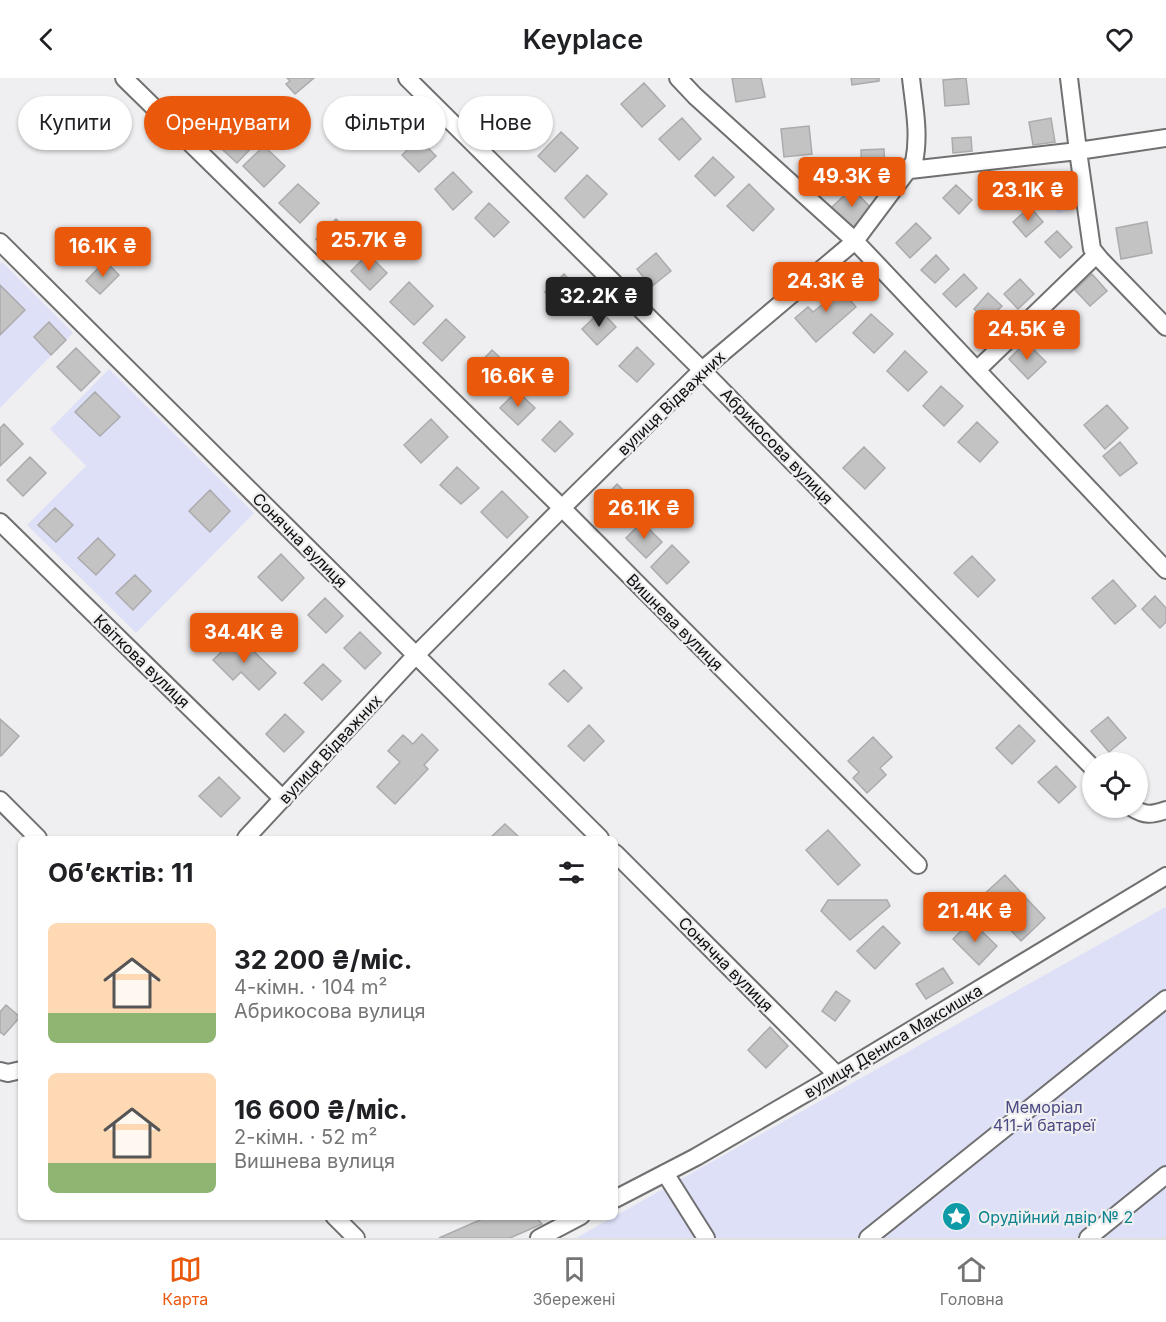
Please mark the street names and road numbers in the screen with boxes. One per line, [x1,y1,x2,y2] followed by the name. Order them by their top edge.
[613,346,729,459] street label: вулиця Відважних
[717,384,837,508] street label: Абрикосова вулиця
[248,488,352,592] street label: Сонячна вулиця
[622,569,728,675] street label: Вишнева вулиця
[90,610,194,712] street label: Квіткова вулиця
[274,690,386,808] street label: вулиця Відважних
[674,912,778,1016] street label: Сонячна вулиця
[800,980,986,1102] street label: вулиця Дениса Максишка

